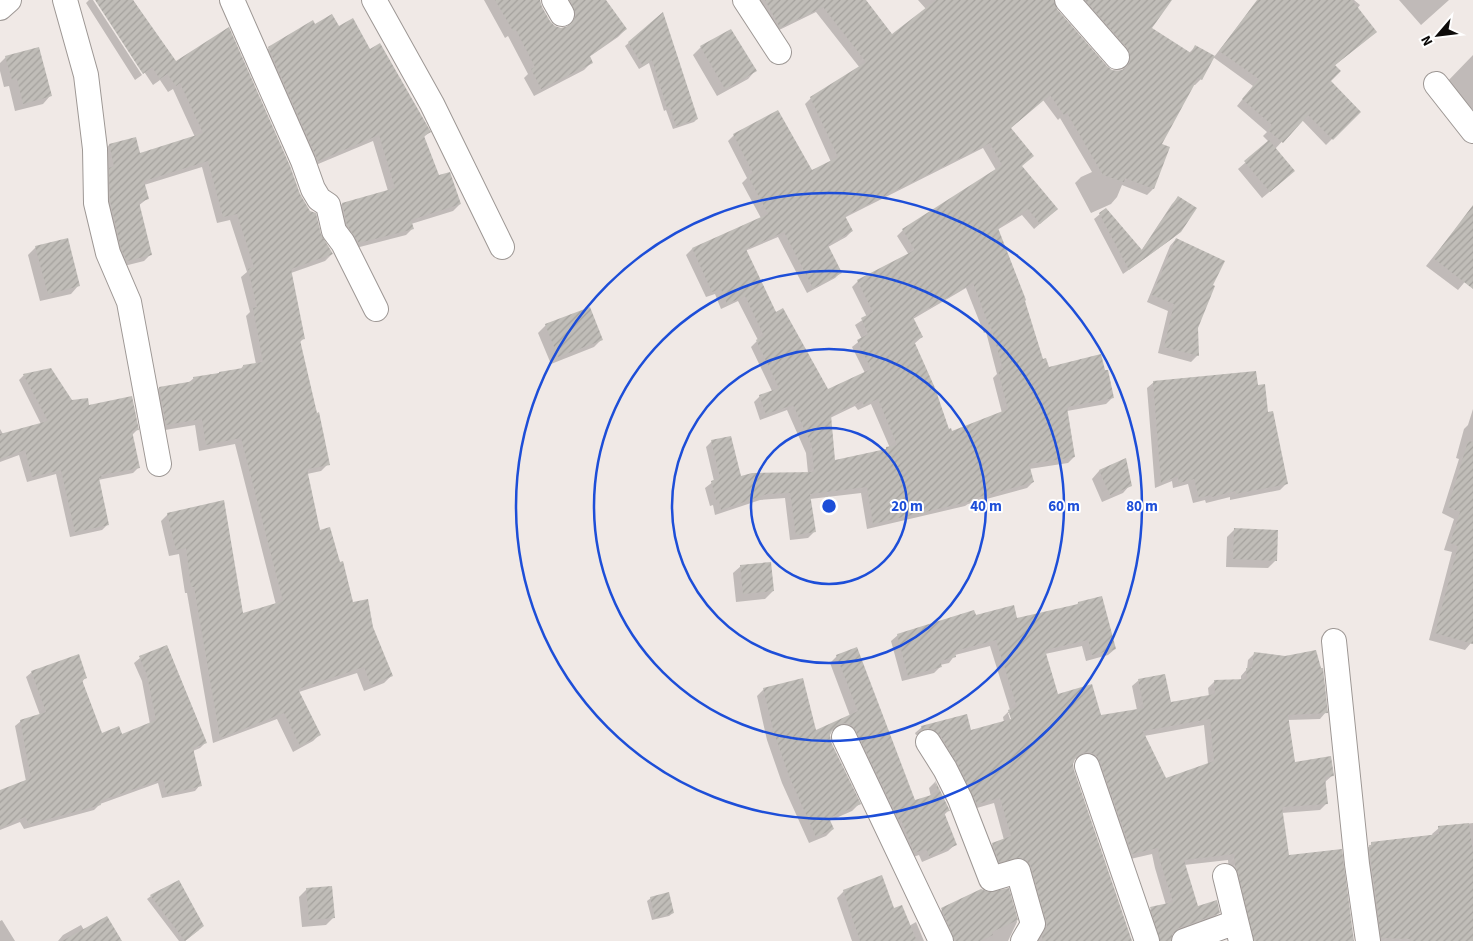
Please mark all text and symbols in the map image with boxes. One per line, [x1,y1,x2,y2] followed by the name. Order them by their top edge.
[1413,10,1463,60] north arrow
[1416,32,1438,49] text: N
[891,496,923,517] text: 20 m
[970,496,1002,517] text: 40 m
[1048,496,1080,517] text: 60 m
[1126,496,1158,517] text: 80 m
[820,497,838,515] centre of rings

